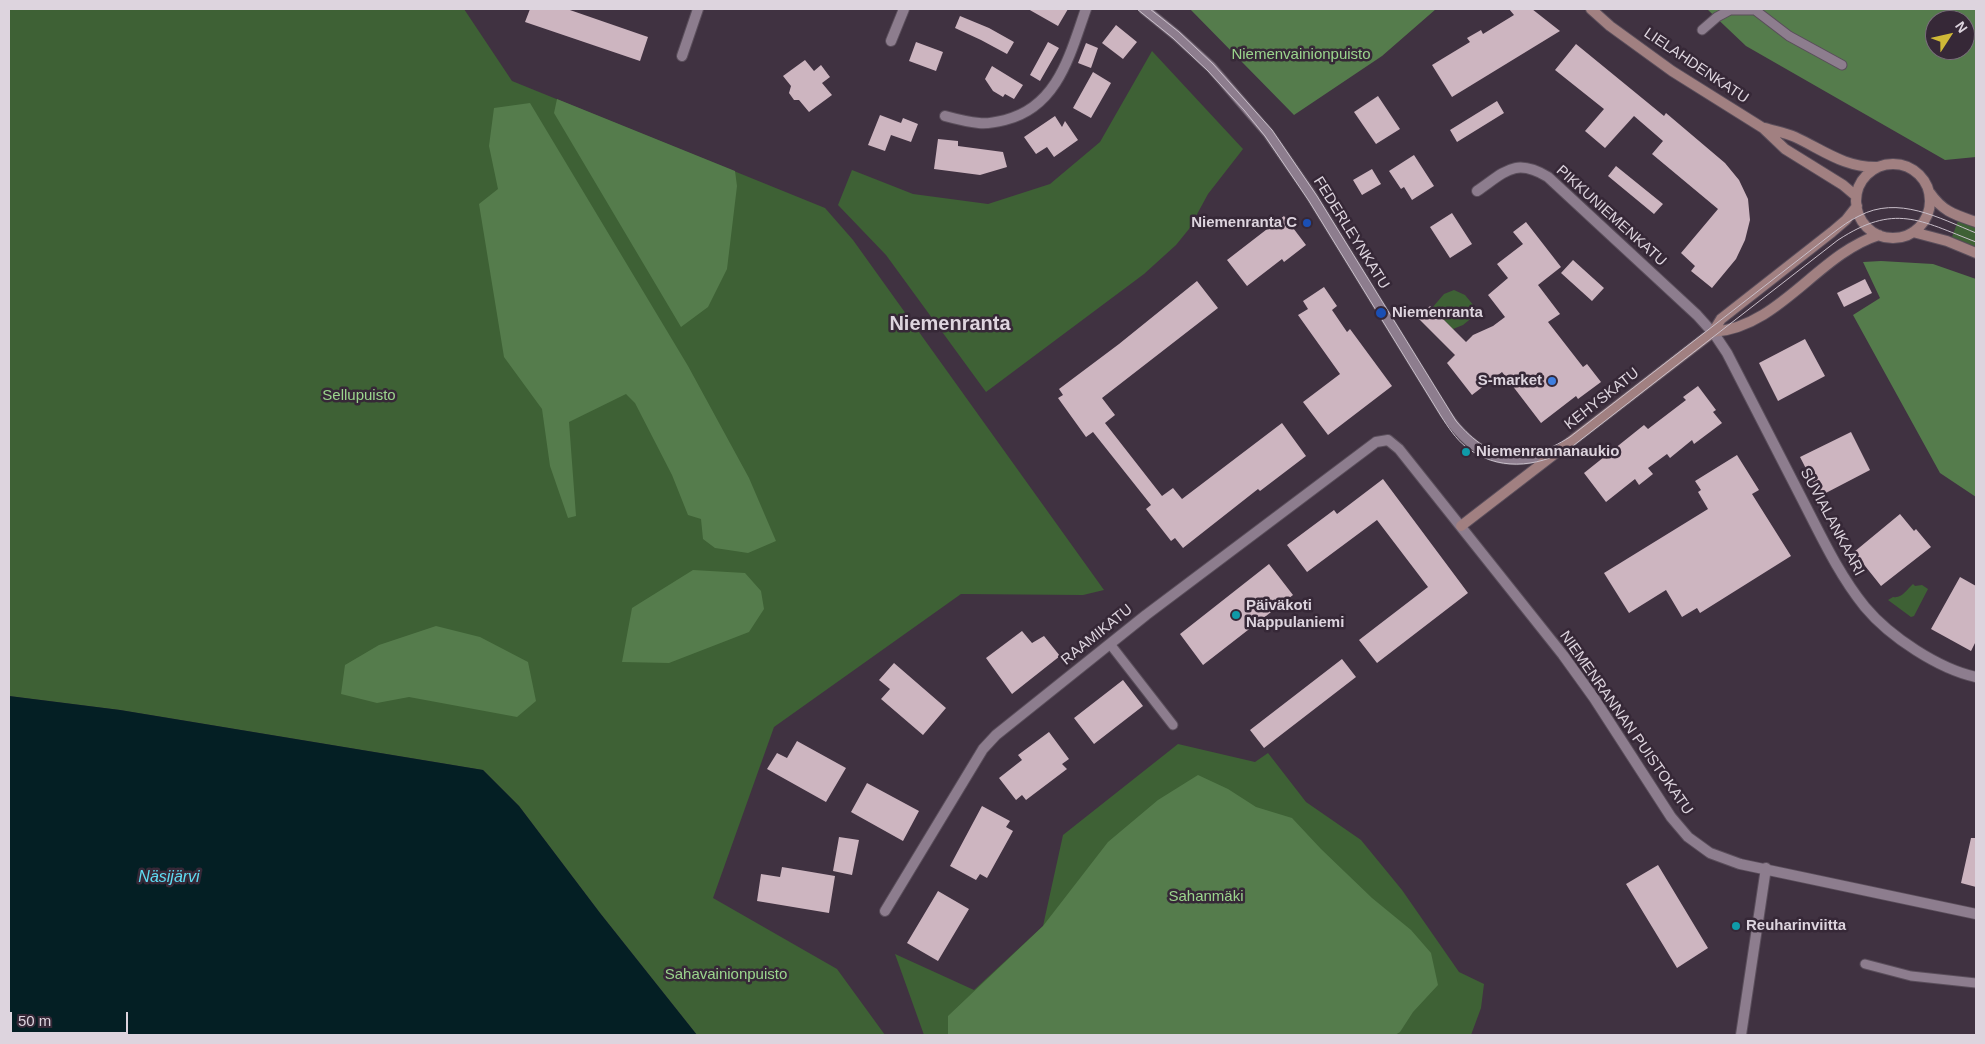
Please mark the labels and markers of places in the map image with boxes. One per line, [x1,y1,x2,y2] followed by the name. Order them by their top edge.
[1191,214,1297,232] place label: Niemenranta C
[1301,217,1313,229] marker: Niemenranta C
[1392,304,1483,322] place label: Niemenranta
[1374,306,1388,320] marker: Niemenranta
[1478,372,1542,390] place label: S-market
[1546,375,1558,387] marker: S-market
[1476,443,1619,461] place label: Niemenrannanaukio
[1460,446,1472,458] marker: Niemenrannanaukio
[1246,597,1344,632] place label: Päiväkoti Nappulaniemi
[1230,609,1242,621] marker: Päiväkoti Nappulaniemi
[1746,917,1846,935] place label: Reuharinviitta
[1730,920,1742,932] marker: Reuharinviitta

